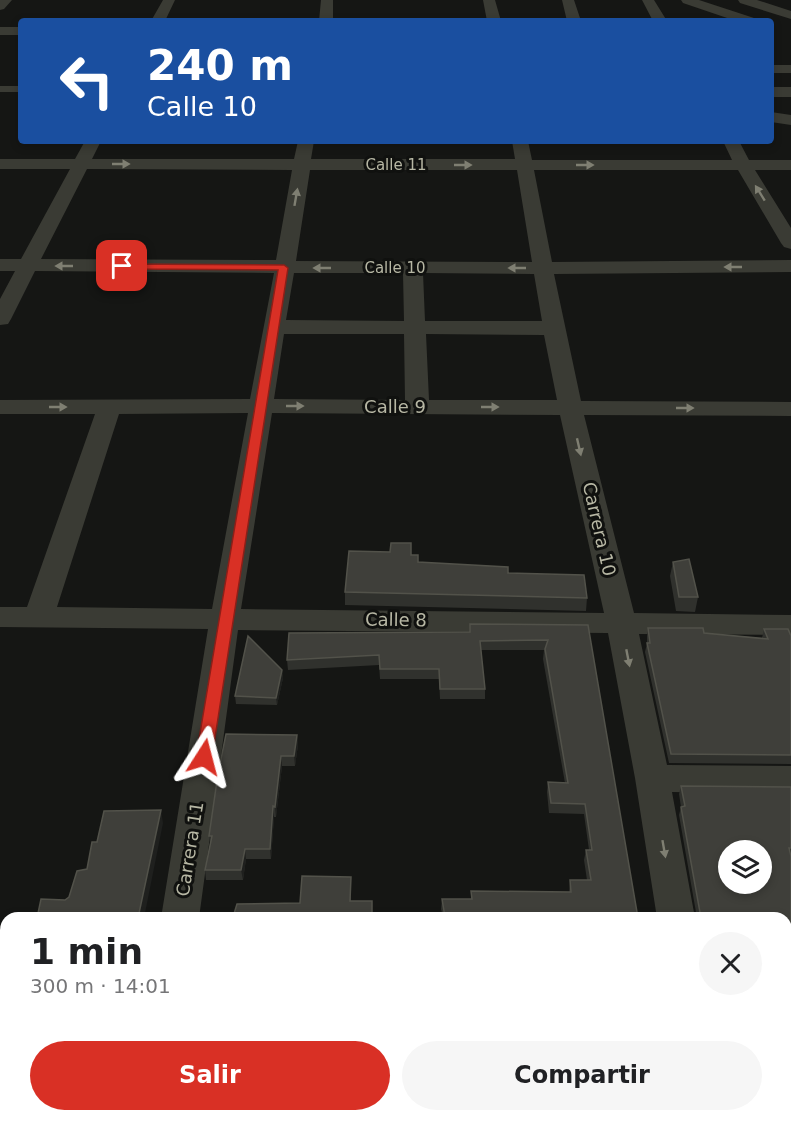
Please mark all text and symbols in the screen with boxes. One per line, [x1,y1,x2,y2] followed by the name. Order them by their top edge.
[147,41,293,90] text: 240 m
[48,42,126,120] icon: left
[147,91,257,122] text: Calle 10
[365,156,427,174] street label: Calle 11
[112,159,131,169] one-way arrow
[454,160,473,170] one-way arrow
[575,160,594,170] one-way arrow
[755,185,766,201] one-way arrow
[292,187,301,206] one-way arrow
[96,240,147,291] pin
[105,249,138,282] icon: arrive
[364,259,426,277] street label: Calle 10
[54,261,73,271] one-way arrow
[723,262,742,271] one-way arrow
[312,263,331,273] one-way arrow
[507,263,526,273] one-way arrow
[364,396,426,417] street label: Calle 9
[286,401,305,411] one-way arrow
[49,402,68,412] one-way arrow
[481,402,500,412] one-way arrow
[676,403,695,413] one-way arrow
[575,438,585,456] one-way arrow
[578,480,620,578] street label: Carrera 10
[365,608,427,631] street label: Calle 8
[624,648,633,667] one-way arrow
[172,725,236,789] position arrow
[172,800,207,898] street label: Carrera 11
[660,840,669,859] one-way arrow
[718,840,772,894] map controls
[718,840,772,894] button: layers
[30,931,143,972] text: 1 min
[699,932,762,995] button: close
[30,974,171,998] text: 300 m · 14:01
[30,1041,390,1110] button: Salir
[402,1041,762,1110] button: Compartir

